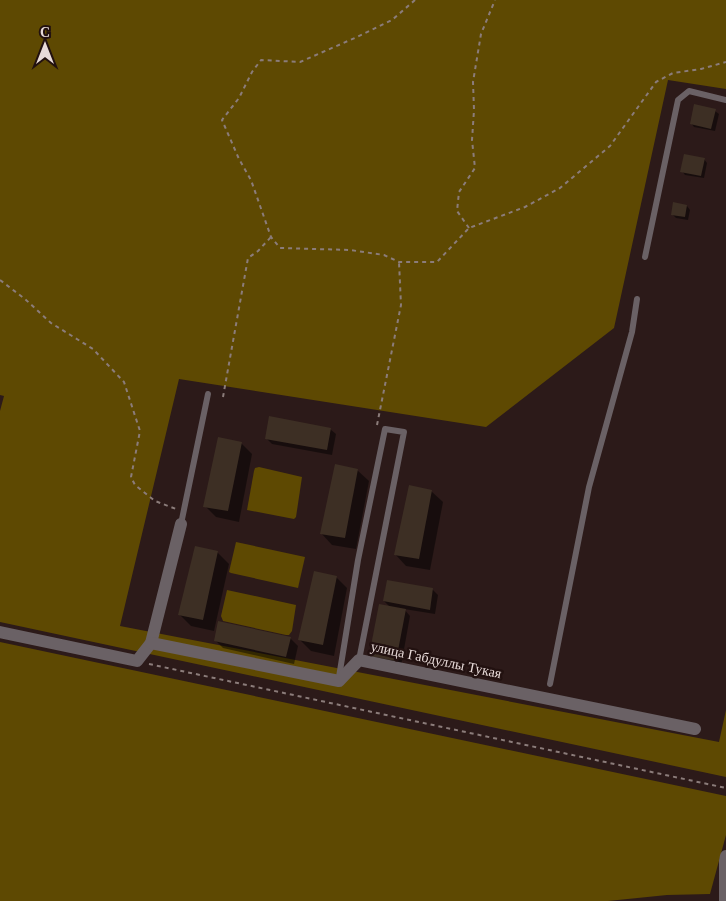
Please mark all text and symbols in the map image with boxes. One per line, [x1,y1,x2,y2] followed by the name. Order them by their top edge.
[20,20,70,70] north arrow
[40,25,50,40] text: С
[369,639,503,681] street label: улица Габдуллы Тукая

